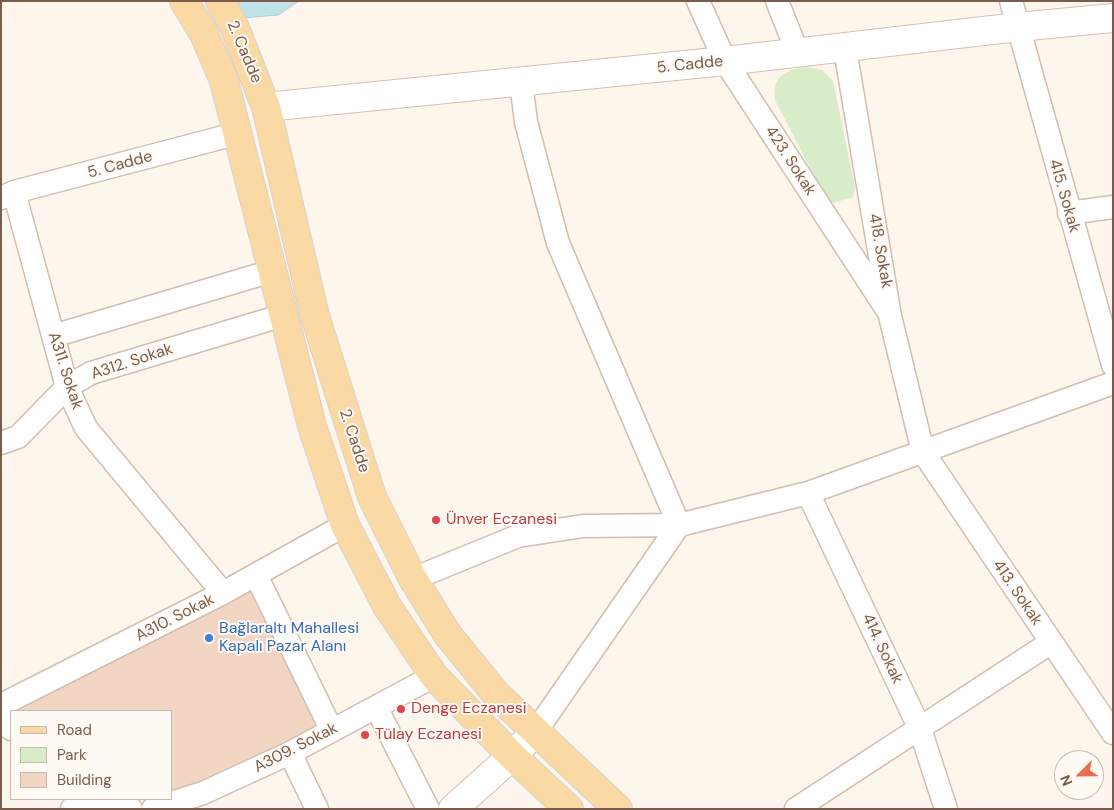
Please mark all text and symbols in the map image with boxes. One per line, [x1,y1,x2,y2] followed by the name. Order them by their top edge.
[222,18,266,86] street label: 2. Cadde
[656,52,724,78] street label: 5. Cadde
[760,122,820,200] street label: 423. Sokak
[85,147,155,183] street label: 5. Cadde
[1044,157,1084,235] street label: 415. Sokak
[864,212,896,290] street label: 418. Sokak
[43,330,87,412] street label: A311. Sokak
[89,340,175,384] street label: A312. Sokak
[335,407,373,475] street label: 2. Cadde
[446,510,557,530] place label: Ünver Eczanesi
[430,514,442,526] marker: Ünver Eczanesi
[988,556,1046,630] street label: 413. Sokak
[132,590,218,646] street label: A310. Sokak
[857,611,907,687] street label: 414. Sokak
[219,619,359,657] place label: Bağlaraltı Mahallesi Kapalı Pazar Alanı
[203,632,215,644] marker: Bağlaraltı Mahallesi Kapalı Pazar Alanı
[411,699,527,719] place label: Denge Eczanesi
[395,703,407,715] marker: Denge Eczanesi
[10,710,172,800] legend
[251,719,341,777] street label: A309. Sokak
[57,720,92,740] text: Road
[375,725,482,745] place label: Tülay Eczanesi
[359,729,371,741] marker: Tülay Eczanesi
[57,745,87,765] text: Park
[1054,750,1104,800] north arrow
[57,770,112,790] text: Building
[1056,772,1076,789] text: N

